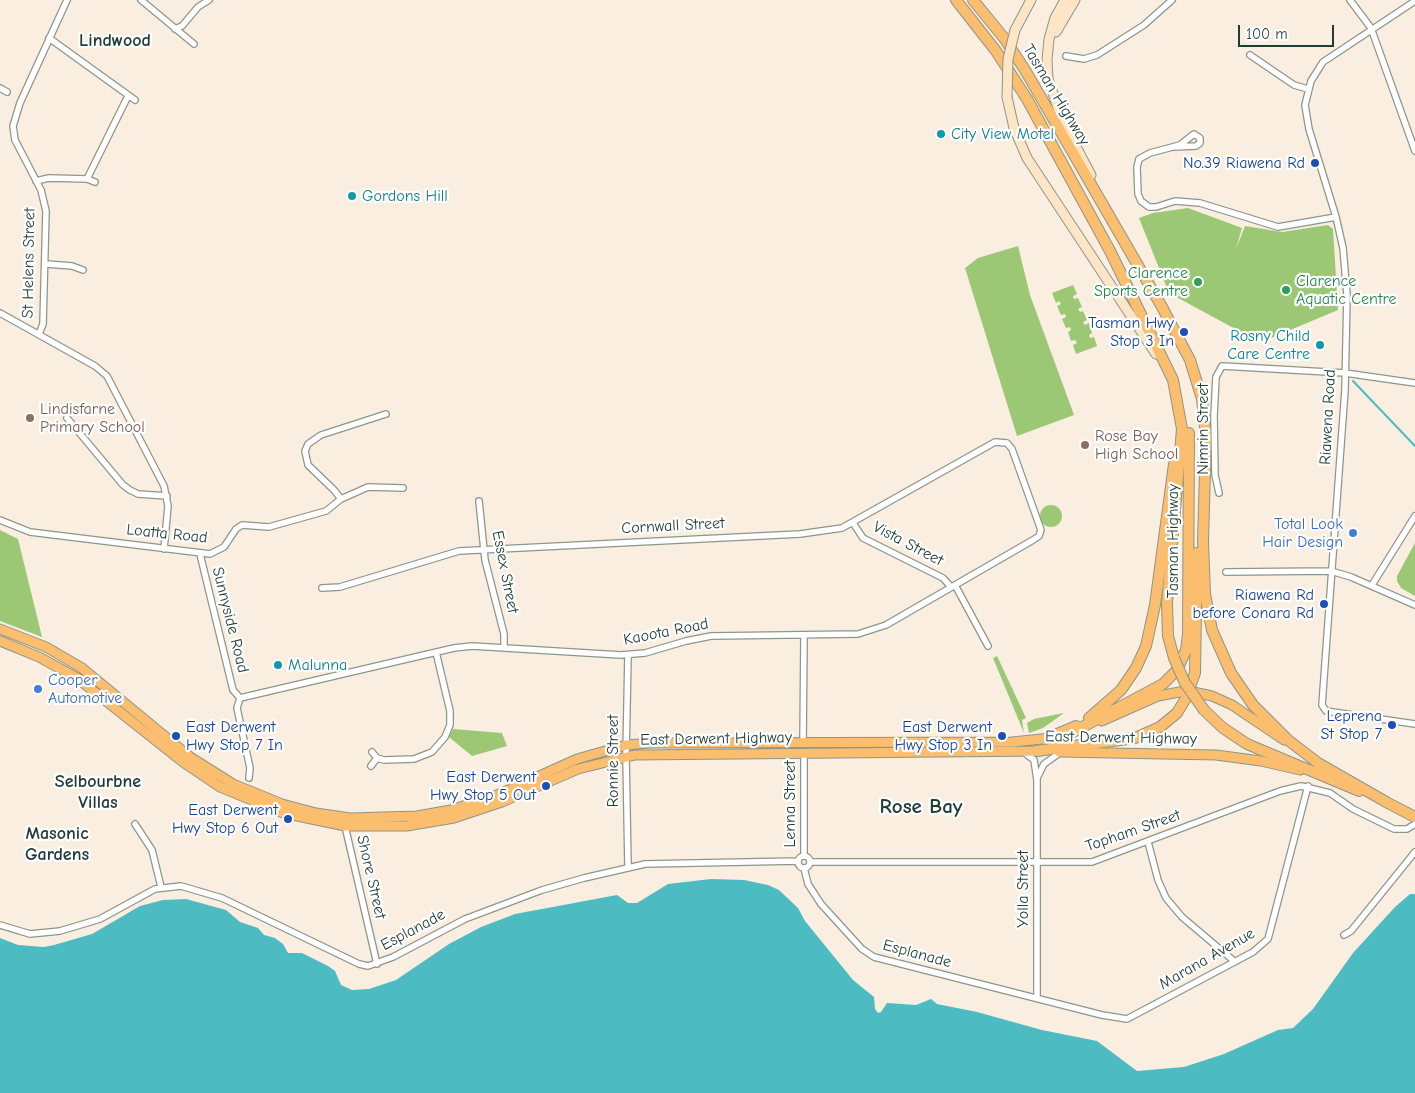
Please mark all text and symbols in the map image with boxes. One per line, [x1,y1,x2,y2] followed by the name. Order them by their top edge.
[1240,15,1336,47] scale bar
[1246,25,1288,43] text: 100 m
[79,30,151,52] district label: Lindwood
[1018,41,1094,149] street label: Tasman Highway
[951,124,1054,144] place label: City View Motel
[935,128,947,140] marker: City View Motel
[1183,153,1305,173] place label: No.39 Riawena Rd
[1309,157,1321,169] marker: No.39 Riawena Rd
[362,186,448,206] place label: Gordons Hill
[346,190,358,202] marker: Gordons Hill
[18,207,40,319] street label: St Helens Street
[1094,263,1188,301] place label: Clarence Sports Centre
[1296,271,1397,309] place label: Clarence Aquatic Centre
[1192,276,1204,288] marker: Clarence Sports Centre
[1280,284,1292,296] marker: Clarence Aquatic Centre
[1088,313,1174,351] place label: Tasman Hwy Stop 3 In
[1178,326,1190,338] marker: Tasman Hwy Stop 3 In
[1227,326,1310,364] place label: Rosny Child Care Centre
[1314,339,1326,351] marker: Rosny Child Care Centre
[1316,369,1340,465] street label: Riawena Road
[1193,383,1213,475] street label: Nimrin Street
[40,399,145,437] place label: Lindisfarne Primary School
[24,412,36,424] marker: Lindisfarne Primary School
[1095,426,1178,464] place label: Rose Bay High School
[1079,439,1091,451] marker: Rose Bay High School
[1163,484,1183,598] street label: Tasman Highway
[621,514,725,538] street label: Cornwall Street
[1262,514,1343,552] place label: Total Look Hair Design
[870,518,946,570] street label: Vista Street
[126,520,208,548] street label: Loatta Road
[1347,527,1359,539] marker: Total Look Hair Design
[488,529,522,615] street label: Essex Street
[208,565,252,675] street label: Sunnyside Road
[1193,585,1314,623] place label: Riawena Rd before Conara Rd
[1318,598,1330,610] marker: Riawena Rd before Conara Rd
[622,614,710,650] street label: Kaoota Road
[288,655,347,675] place label: Malunna
[272,659,284,671] marker: Malunna
[48,670,122,708] place label: Cooper Automotive
[32,683,44,695] marker: Cooper Automotive
[1320,706,1382,744] place label: Leprena St Stop 7
[603,715,623,807] street label: Ronnie Street
[186,717,283,755] place label: East Derwent Hwy Stop 7 In
[895,717,992,755] place label: East Derwent Hwy Stop 3 In
[1386,719,1398,731] marker: Leprena St Stop 7
[1045,727,1197,749] street label: East Derwent Highway
[640,728,792,750] street label: East Derwent Highway
[170,730,182,742] marker: East Derwent Hwy Stop 7 In
[996,730,1008,742] marker: East Derwent Hwy Stop 3 In
[780,760,800,848] street label: Lenna Street
[430,767,536,805] place label: East Derwent Hwy Stop 5 Out
[55,771,141,814] district label: Selbourbne Villas
[540,780,552,792] marker: East Derwent Hwy Stop 5 Out
[880,794,962,820] district label: Rose Bay
[172,800,278,838] place label: East Derwent Hwy Stop 6 Out
[1083,806,1183,856] street label: Topham Street
[282,813,294,825] marker: East Derwent Hwy Stop 6 Out
[25,823,89,866] district label: Masonic Gardens
[352,833,390,921] street label: Shore Street
[1013,850,1033,928] street label: Yolla Street
[378,905,448,955] street label: Esplanade
[1156,924,1258,994] street label: Marana Avenue
[881,936,953,972] street label: Esplanade

